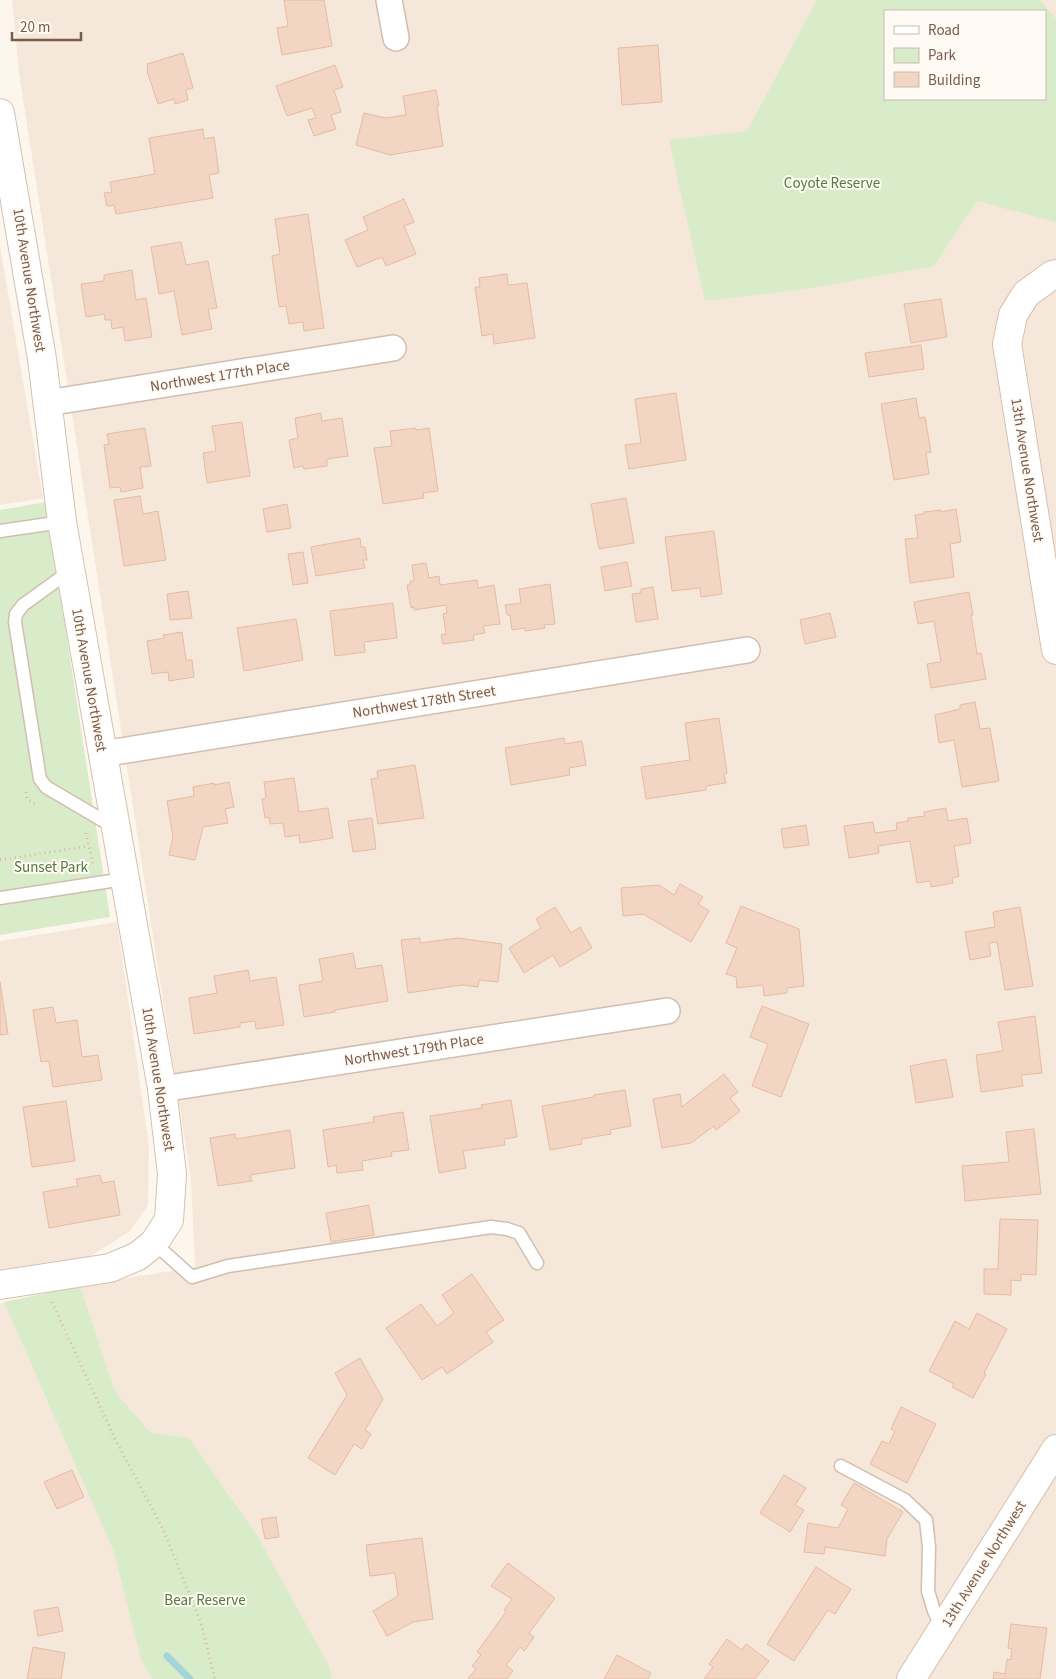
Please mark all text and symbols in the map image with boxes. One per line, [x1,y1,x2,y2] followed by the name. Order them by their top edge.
[12,10,81,42] scale bar
[884,10,1046,100] legend
[20,17,50,38] text: 20 m
[928,20,960,41] text: Road
[928,45,957,66] text: Park
[928,70,981,91] text: Building
[784,173,880,194] park label: Coyote Reserve
[7,206,51,354] street label: 10th Avenue Northwest
[149,355,291,397] street label: Northwest 177th Place
[1005,396,1049,544] street label: 13th Avenue Northwest
[66,606,112,754] street label: 10th Avenue Northwest
[351,680,497,724] street label: Northwest 178th Street
[14,857,89,878] park label: Sunset Park
[136,1005,180,1153] street label: 10th Avenue Northwest
[343,1029,485,1071] street label: Northwest 179th Place
[936,1497,1032,1631] street label: 13th Avenue Northwest
[164,1590,246,1611] park label: Bear Reserve

